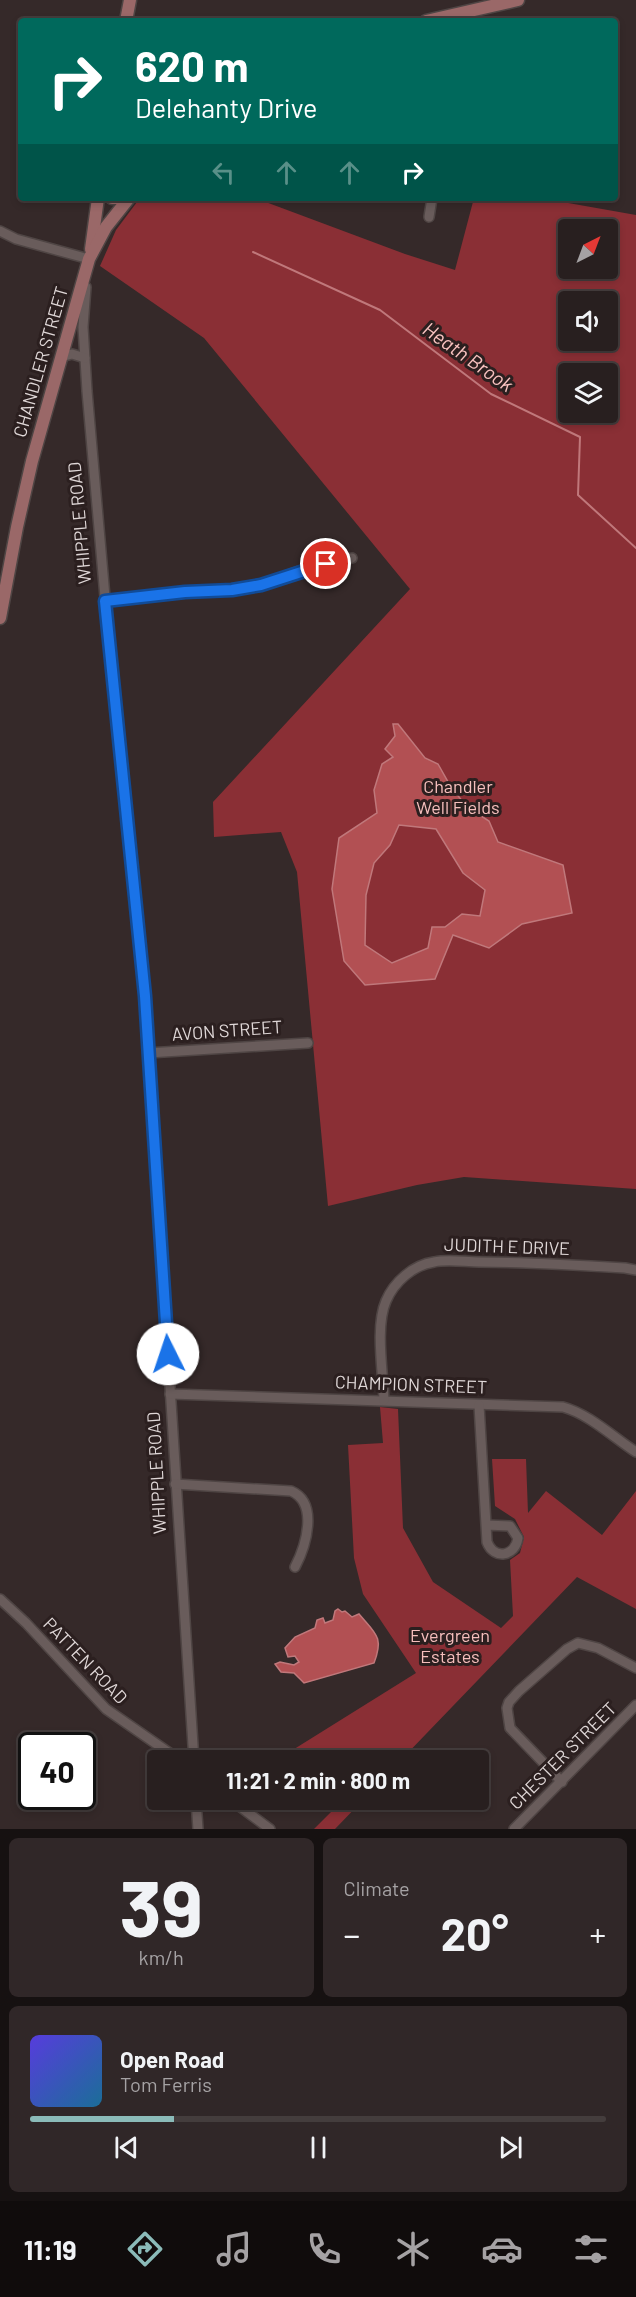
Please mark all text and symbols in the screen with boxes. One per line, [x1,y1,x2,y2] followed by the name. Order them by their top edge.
[135,40,248,90] text: 620 m
[36,42,114,120] icon: right
[135,91,317,123] text: Delehanty Drive
[207,156,240,189] icon: left
[270,156,303,189] icon: ahead
[333,156,366,189] icon: ahead
[396,156,429,189] icon: right
[558,219,618,279] north arrow
[558,219,618,423] map controls
[8,284,72,440] street label: CHANDLER STREET
[558,291,618,351] button: sound
[419,316,519,396] water label: Heath Brook
[558,363,618,423] button: layers
[63,461,95,585] street label: WHIPPLE ROAD
[300,538,351,589] pin
[309,547,342,580] icon: arrive
[416,775,500,818] park label: Chandler Well Fields
[171,1015,283,1045] street label: AVON STREET
[444,1233,570,1259] street label: JUDITH E DRIVE
[136,1322,200,1386] position arrow
[335,1370,488,1398] street label: CHAMPION STREET
[142,1411,170,1535] street label: WHIPPLE ROAD
[39,1613,132,1708] street label: PATTEN ROAD
[410,1624,490,1667] park label: Evergreen Estates
[504,1697,621,1814] street label: CHESTER STREET
[18,1732,96,1810] speed limit sign: 40
[226,1767,410,1793] text: 11:21 · 2 min · 800 m
[119,1859,203,1953] text: 39
[344,1876,410,1900] text: Climate
[441,1906,509,1960] text: 20°
[344,1914,360,1954] text: −
[590,1914,606,1954] text: +
[139,1945,184,1969] text: km/h
[120,2046,224,2072] text: Open Road
[120,2072,212,2096] text: Tom Ferris
[110,2131,143,2164] icon: previous
[302,2131,335,2164] icon: pause
[494,2131,527,2164] icon: next
[124,2228,166,2270] icon: directions
[213,2228,255,2270] icon: music
[303,2228,345,2270] icon: phone
[392,2228,434,2270] icon: climate
[481,2228,523,2270] icon: car
[570,2228,612,2270] icon: filters
[24,2233,77,2265] text: 11:19

